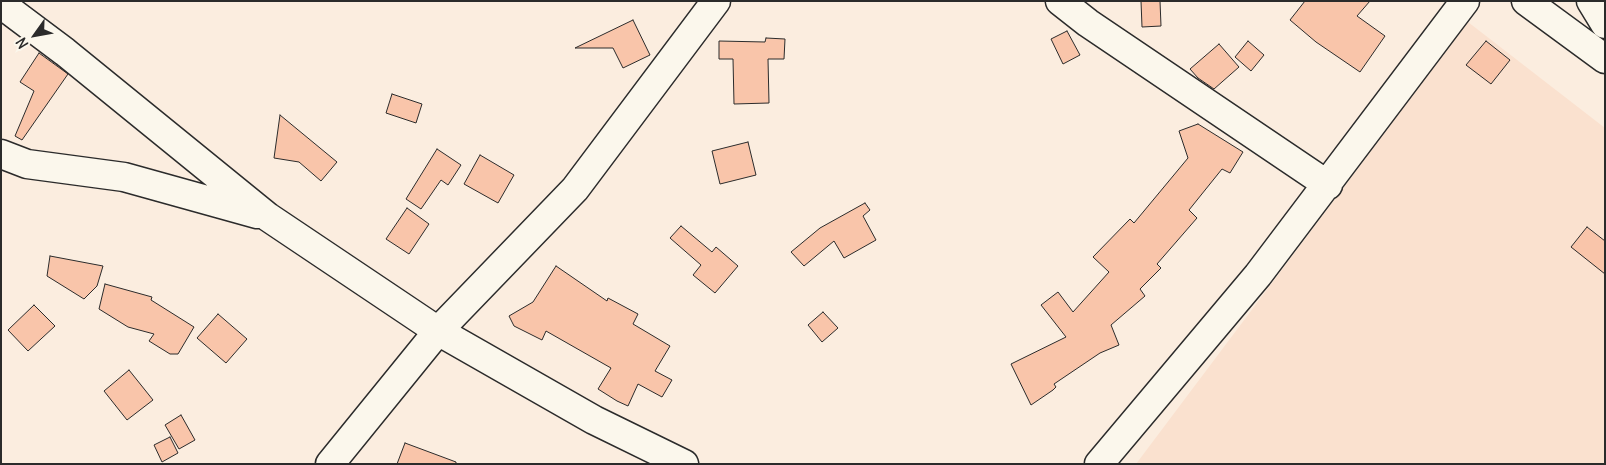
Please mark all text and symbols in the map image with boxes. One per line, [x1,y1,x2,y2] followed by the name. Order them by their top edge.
[10,10,60,60] north arrow
[12,34,32,52] text: N

